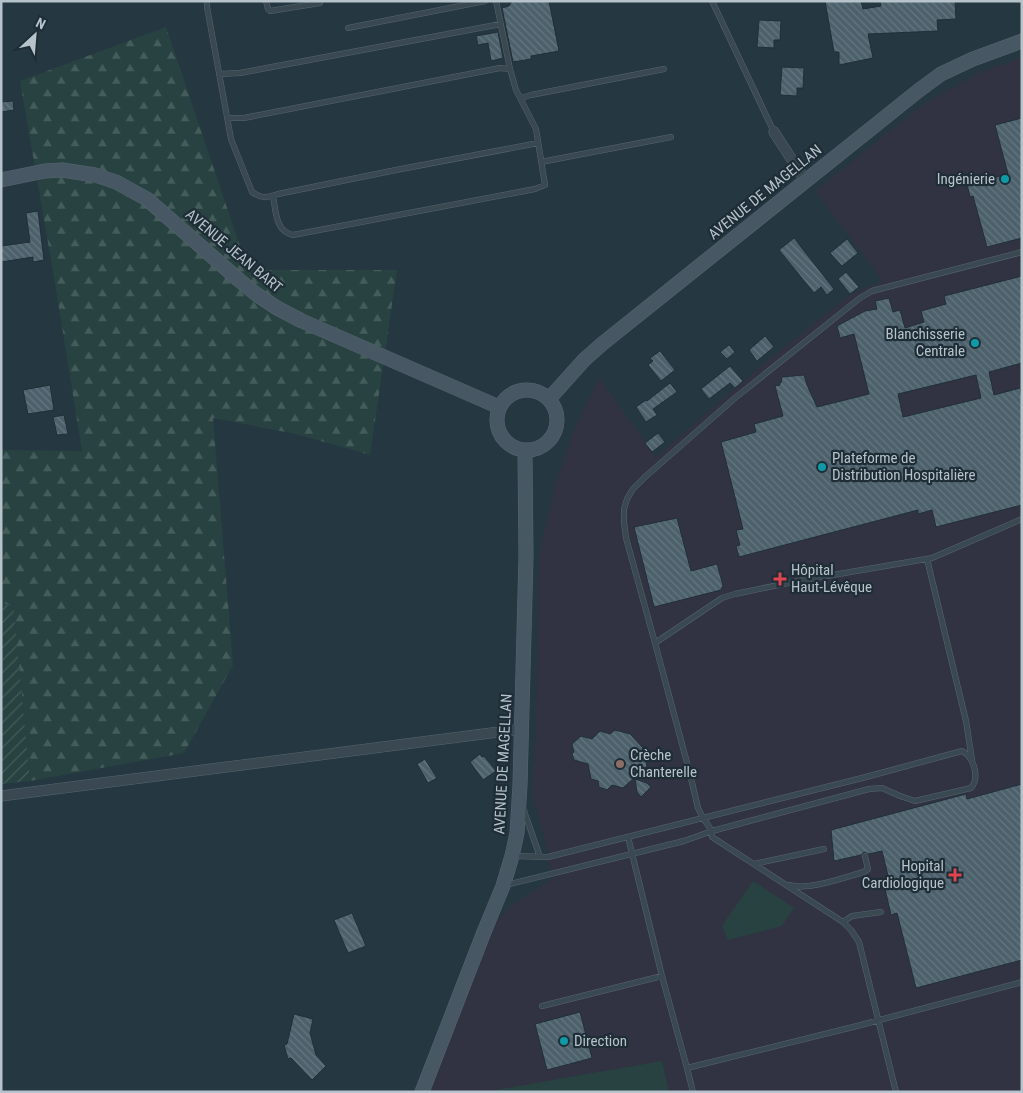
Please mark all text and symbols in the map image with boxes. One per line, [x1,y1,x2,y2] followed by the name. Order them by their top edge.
[10,10,60,60] north arrow
[33,14,48,32] text: N
[705,141,825,243] street label: AVENUE DE MAGELLAN
[937,170,995,188] place label: Ingénierie
[999,173,1011,185] marker: Ingénierie
[182,205,286,297] street label: AVENUE JEAN BART
[886,325,965,360] place label: Blanchisserie Centrale
[969,337,981,349] marker: Blanchisserie Centrale
[832,449,976,484] place label: Plateforme de Distribution Hospitalière
[816,461,828,473] marker: Plateforme de Distribution Hospitalière
[791,561,872,596] place label: Hôpital Haut-Lévêque
[773,572,787,586] marker: Hôpital Haut-Lévêque
[490,693,516,835] street label: AVENUE DE MAGELLAN
[630,746,697,781] place label: Crèche Chanterelle
[614,758,626,770] marker: Crèche Chanterelle
[862,857,944,892] place label: Hopital Cardiologique
[948,868,962,882] marker: Hopital Cardiologique
[574,1032,627,1050] place label: Direction
[558,1035,570,1047] marker: Direction

